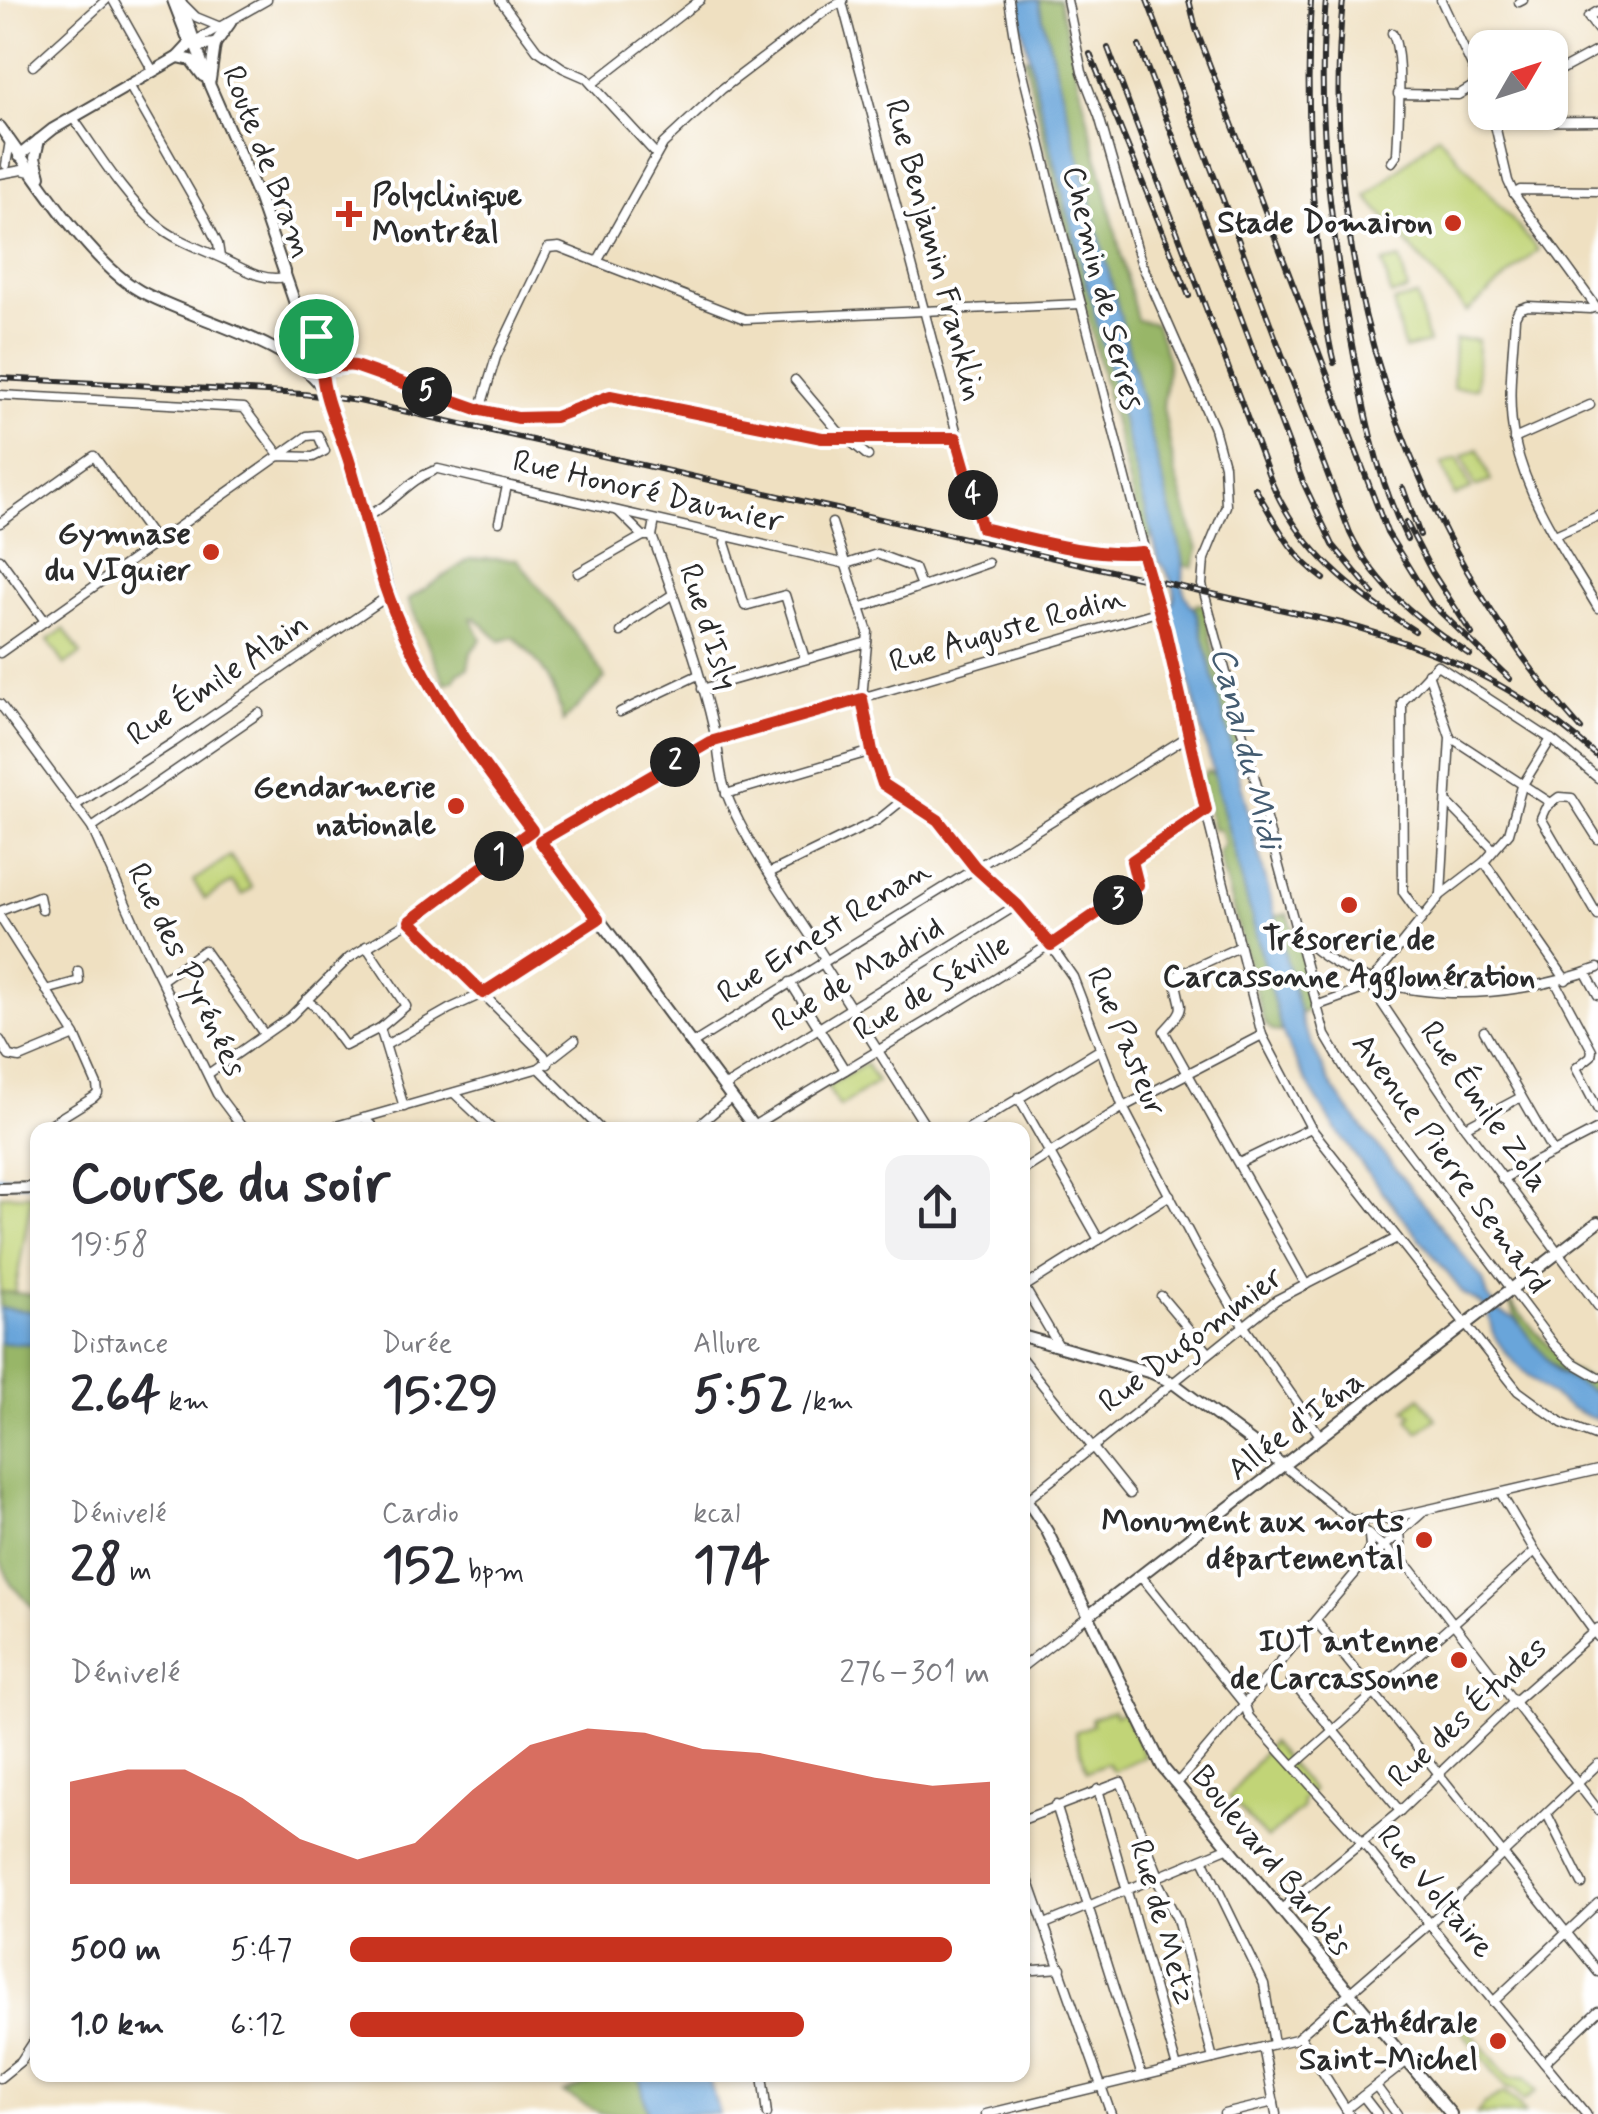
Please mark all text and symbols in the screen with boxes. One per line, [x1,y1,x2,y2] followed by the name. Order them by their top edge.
[1468,30,1568,130] north arrow
[1468,30,1568,130] map controls
[211,60,323,264] street label: Route de Bram
[874,95,994,405] street label: Rue Benjamin Franklin
[1051,162,1153,414] street label: Chemin de Serres
[372,175,522,254] place label: Polyclinique Montréal
[336,201,362,227] marker: Polyclinique Montréal
[1217,202,1433,244] place label: Stade Domairon
[1442,212,1464,234] marker: Stade Domairon
[274,294,359,379] pin
[289,309,344,364] icon: arrive
[402,367,452,417] pin: 5
[419,373,435,410] text: 5
[509,440,787,544] street label: Rue Honoré Daumier
[948,470,998,520] pin: 4
[965,476,981,513] text: 4
[45,513,191,595] place label: Gymnase du VIguier
[200,541,222,563] marker: Gymnase du VIguier
[668,558,748,696] street label: Rue d'Isly
[884,576,1130,684] street label: Rue Auguste Rodin
[119,604,317,756] street label: Rue Émile Alain
[1199,642,1294,857] water label: Canal du Midi
[650,737,700,787] pin: 2
[668,743,682,780] text: 2
[253,767,436,846] place label: Gendarmerie nationale
[445,795,467,817] marker: Gendarmerie nationale
[474,831,524,881] pin: 1
[493,837,505,874] text: 1
[710,850,938,1014] street label: Rue Ernest Renan
[116,856,256,1084] street label: Rue des Pyrénées
[1093,875,1143,925] pin: 3
[1112,881,1124,918] text: 3
[1338,894,1360,916] marker: Trésorerie de Carcassonne Agglomération
[764,907,952,1043] street label: Rue de Madrid
[1163,919,1535,1002] place label: Trésorerie de Carcassonne Agglomération
[845,924,1019,1052] street label: Rue de Séville
[1076,961,1176,1123] street label: Rue Pasteur
[1409,1013,1559,1201] street label: Rue Émile Zola
[1341,1025,1559,1303] street label: Avenue Pierre Semard
[70,1150,390,1222] text: Course du soir
[885,1155,990,1260] button: share
[70,1224,149,1266] text: 19:58
[1091,1257,1294,1425] street label: Rue Dugommier
[70,1326,168,1363] text: Distance
[382,1326,452,1363] text: Durée
[693,1326,761,1363] text: Allure
[1219,1361,1373,1491] street label: Allée d'Iéna
[70,1363,161,1429] text: 2.64
[382,1363,498,1429] text: 15:29
[693,1363,793,1429] text: 5:52
[161,1384,209,1421] text: km
[793,1384,854,1421] text: /km
[70,1496,167,1533] text: Dénivelé
[382,1496,459,1533] text: Cardio
[693,1496,740,1533] text: kcal
[1102,1501,1404,1580] place label: Monument aux morts départemental
[1413,1529,1435,1551] marker: Monument aux morts départemental
[70,1533,122,1599] text: 28
[382,1533,460,1599] text: 152
[693,1533,770,1599] text: 174
[122,1554,152,1591] text: m
[460,1554,524,1591] text: bpm
[1230,1621,1439,1700] place label: IUT antenne de Carcassonne
[1379,1628,1557,1798] street label: Rue des Études
[1448,1649,1470,1671] marker: IUT antenne de Carcassonne
[70,1652,180,1694] text: Dénivelé
[839,1652,990,1694] text: 276–301 m
[1181,1757,1361,1965] street label: Boulevard Barbès
[1367,1816,1503,1968] street label: Rue Voltaire
[1118,1835,1206,2009] street label: Rue de Metz
[70,1929,161,1971] text: 500 m
[230,1929,292,1971] text: 5:47
[1299,2002,1478,2081] place label: Cathédrale Saint-Michel
[70,2004,164,2046] text: 1.0 km
[230,2004,286,2046] text: 6:12
[1487,2030,1509,2052] marker: Cathédrale Saint-Michel

